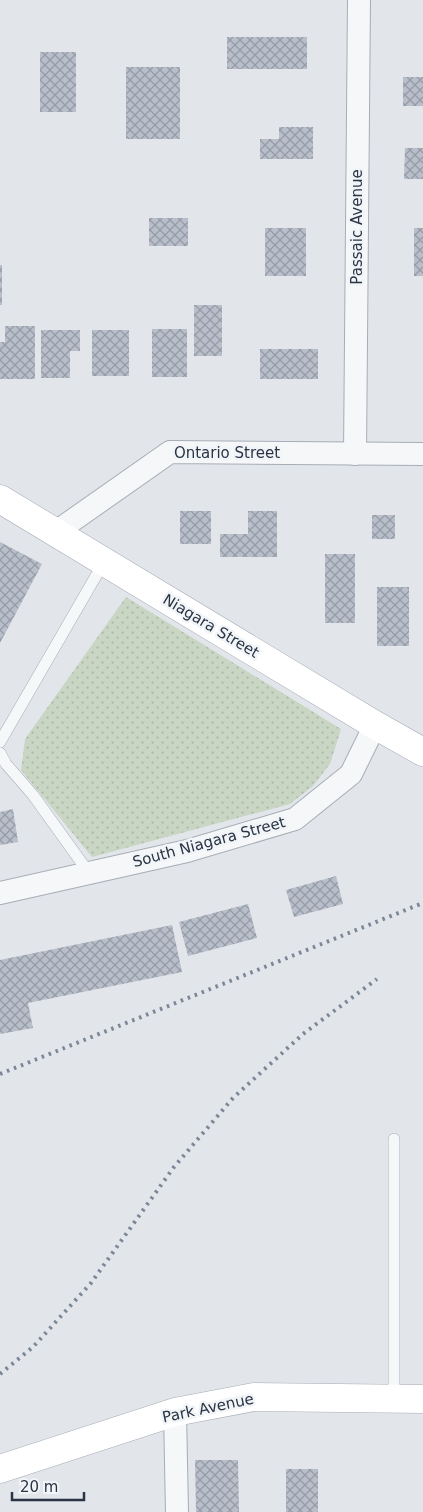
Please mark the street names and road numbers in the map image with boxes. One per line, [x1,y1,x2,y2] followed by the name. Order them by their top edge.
[348,169,366,285] street label: Passaic Avenue
[174,444,280,462] street label: Ontario Street
[160,590,262,662] street label: Niagara Street
[131,813,287,871] street label: South Niagara Street
[161,1390,255,1426] street label: Park Avenue

